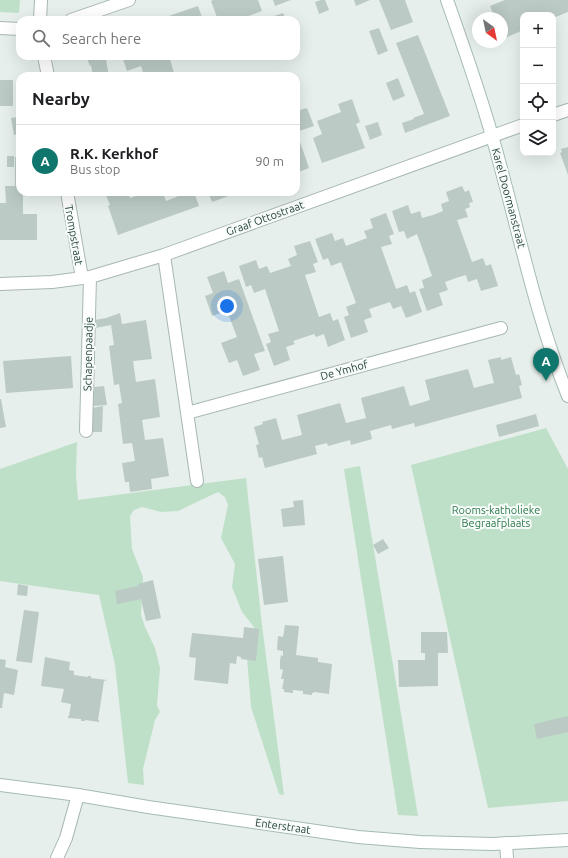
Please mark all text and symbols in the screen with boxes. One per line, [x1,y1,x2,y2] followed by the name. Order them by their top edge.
[472,12,508,48] north arrow
[520,12,556,156] map controls
[520,12,556,48] button: +
[16,16,300,60] search box
[30,27,52,49] icon: search
[62,30,141,47] text: Search here
[520,48,556,84] button: −
[520,84,556,120] button: locate
[32,89,90,108] text: Nearby
[520,120,556,156] button: layers
[70,145,158,162] text: R.K. Kerkhof
[490,147,528,250] street label: Karel Doormanstraat
[40,154,50,168] text: A
[255,154,284,168] text: 90 m
[70,162,120,176] text: Bus stop
[224,198,306,238] street label: Graaf Ottostraat
[63,204,85,267] street label: Trompstraat
[217,296,237,316] your location
[81,317,95,391] street label: Schapenpaadje
[533,348,559,381] pin: A
[319,358,370,382] street label: De Ymhof
[452,504,540,529] park label: Rooms-katholieke Begraafplaats
[254,816,312,836] street label: Enterstraat

